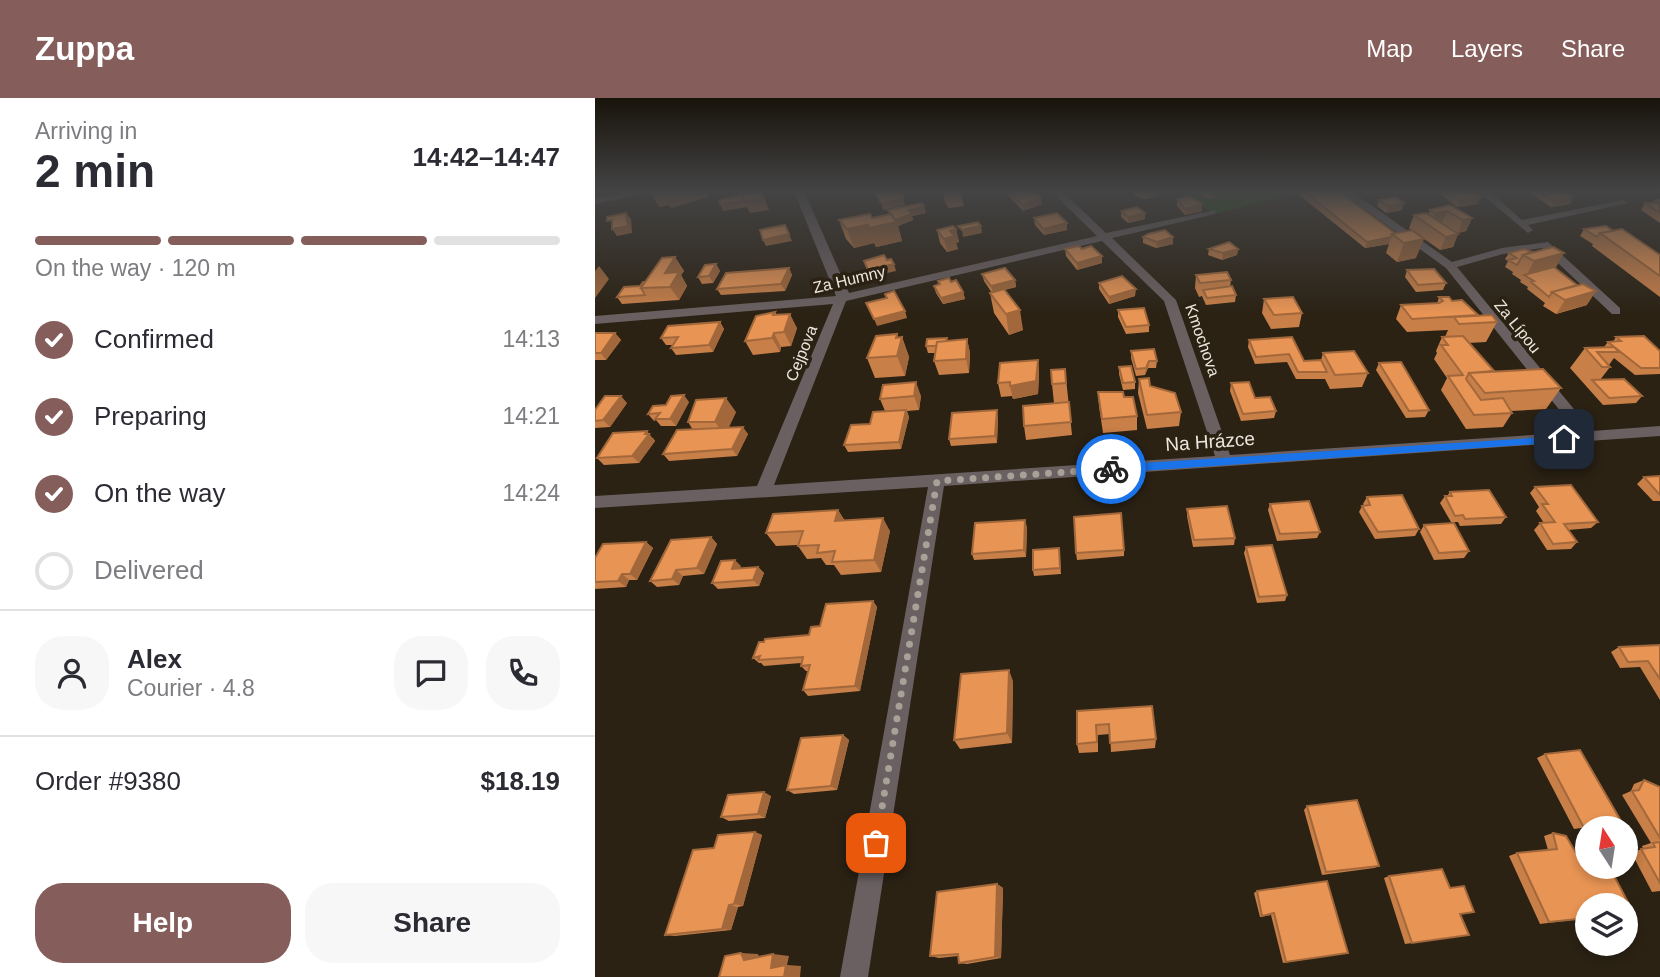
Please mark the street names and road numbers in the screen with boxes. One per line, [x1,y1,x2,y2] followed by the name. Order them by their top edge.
[811,263,887,296] street label: Za Humny
[1491,296,1544,356] street label: Za Lípou
[1182,302,1223,379] street label: Kmochova
[783,323,820,384] street label: Cejpova
[1165,428,1256,455] street label: Na Hrázce

